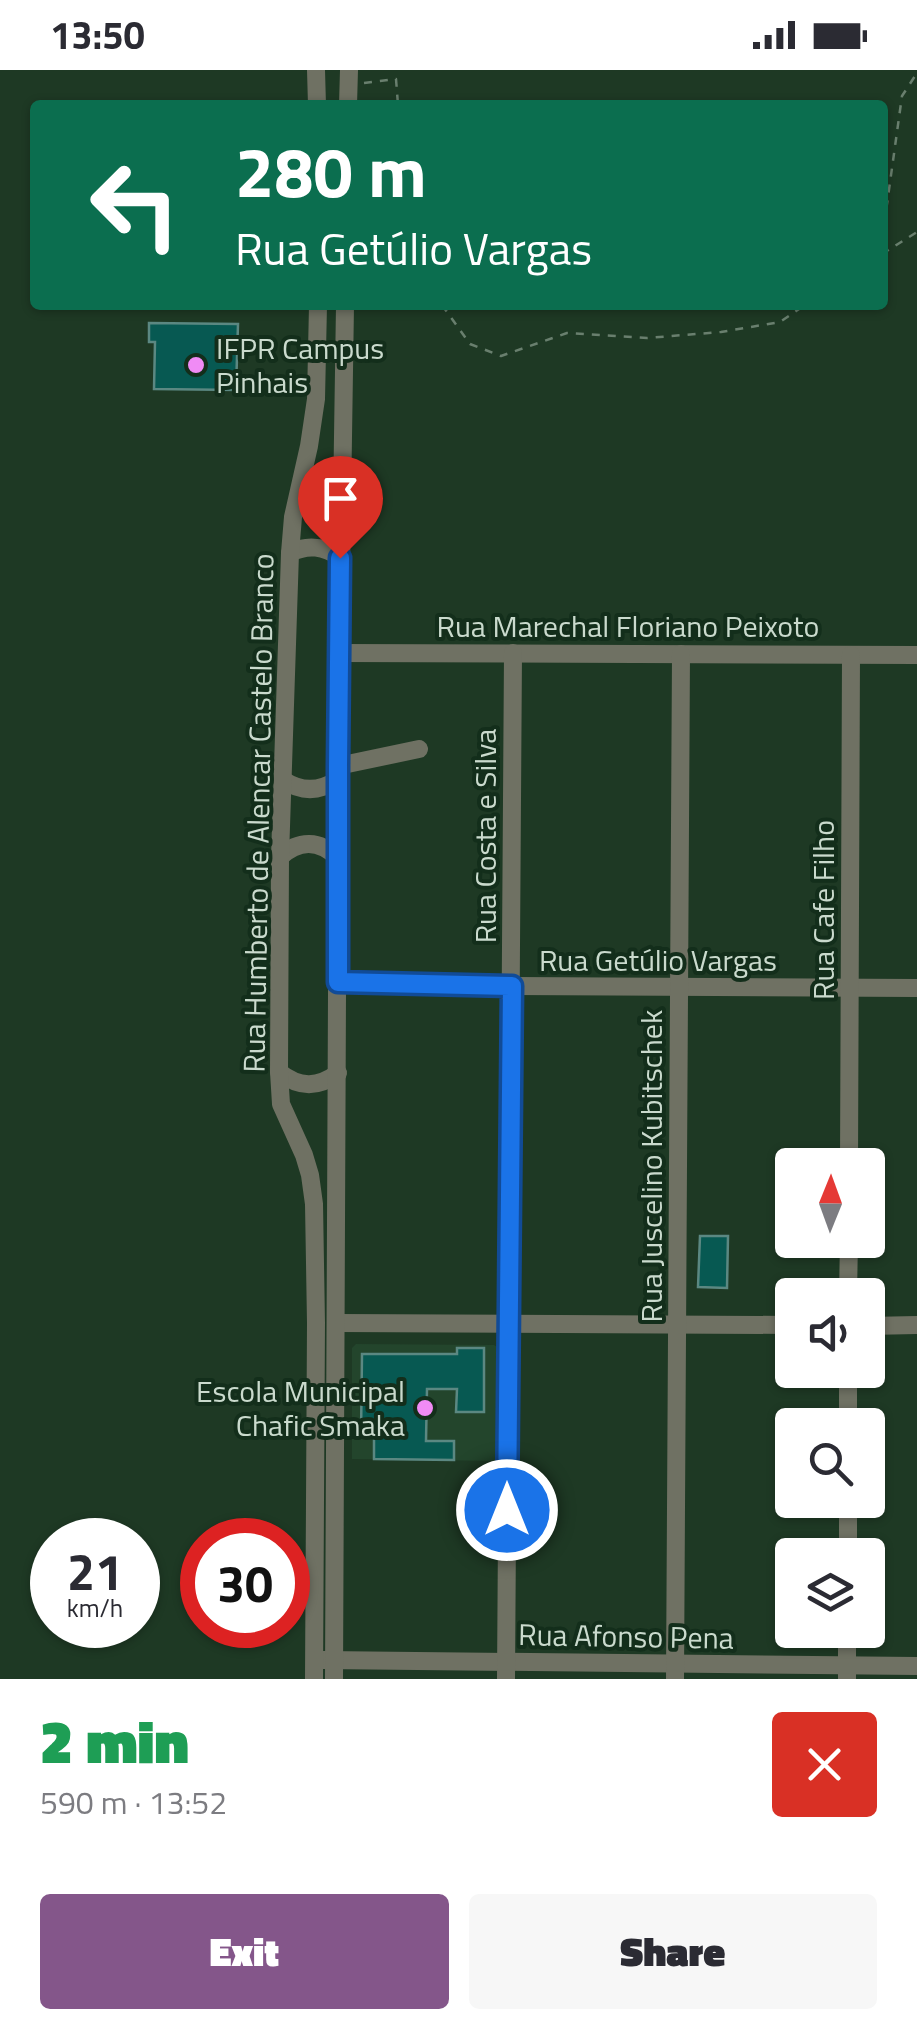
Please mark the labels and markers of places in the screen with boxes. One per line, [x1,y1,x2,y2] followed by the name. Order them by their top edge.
[216,325,384,405] place label: IFPR Campus Pinhais
[185,354,207,376] marker: IFPR Campus Pinhais
[298,456,383,559] pin
[196,1368,405,1448] place label: Escola Municipal Chafic Smaka
[414,1397,436,1419] marker: Escola Municipal Chafic Smaka

